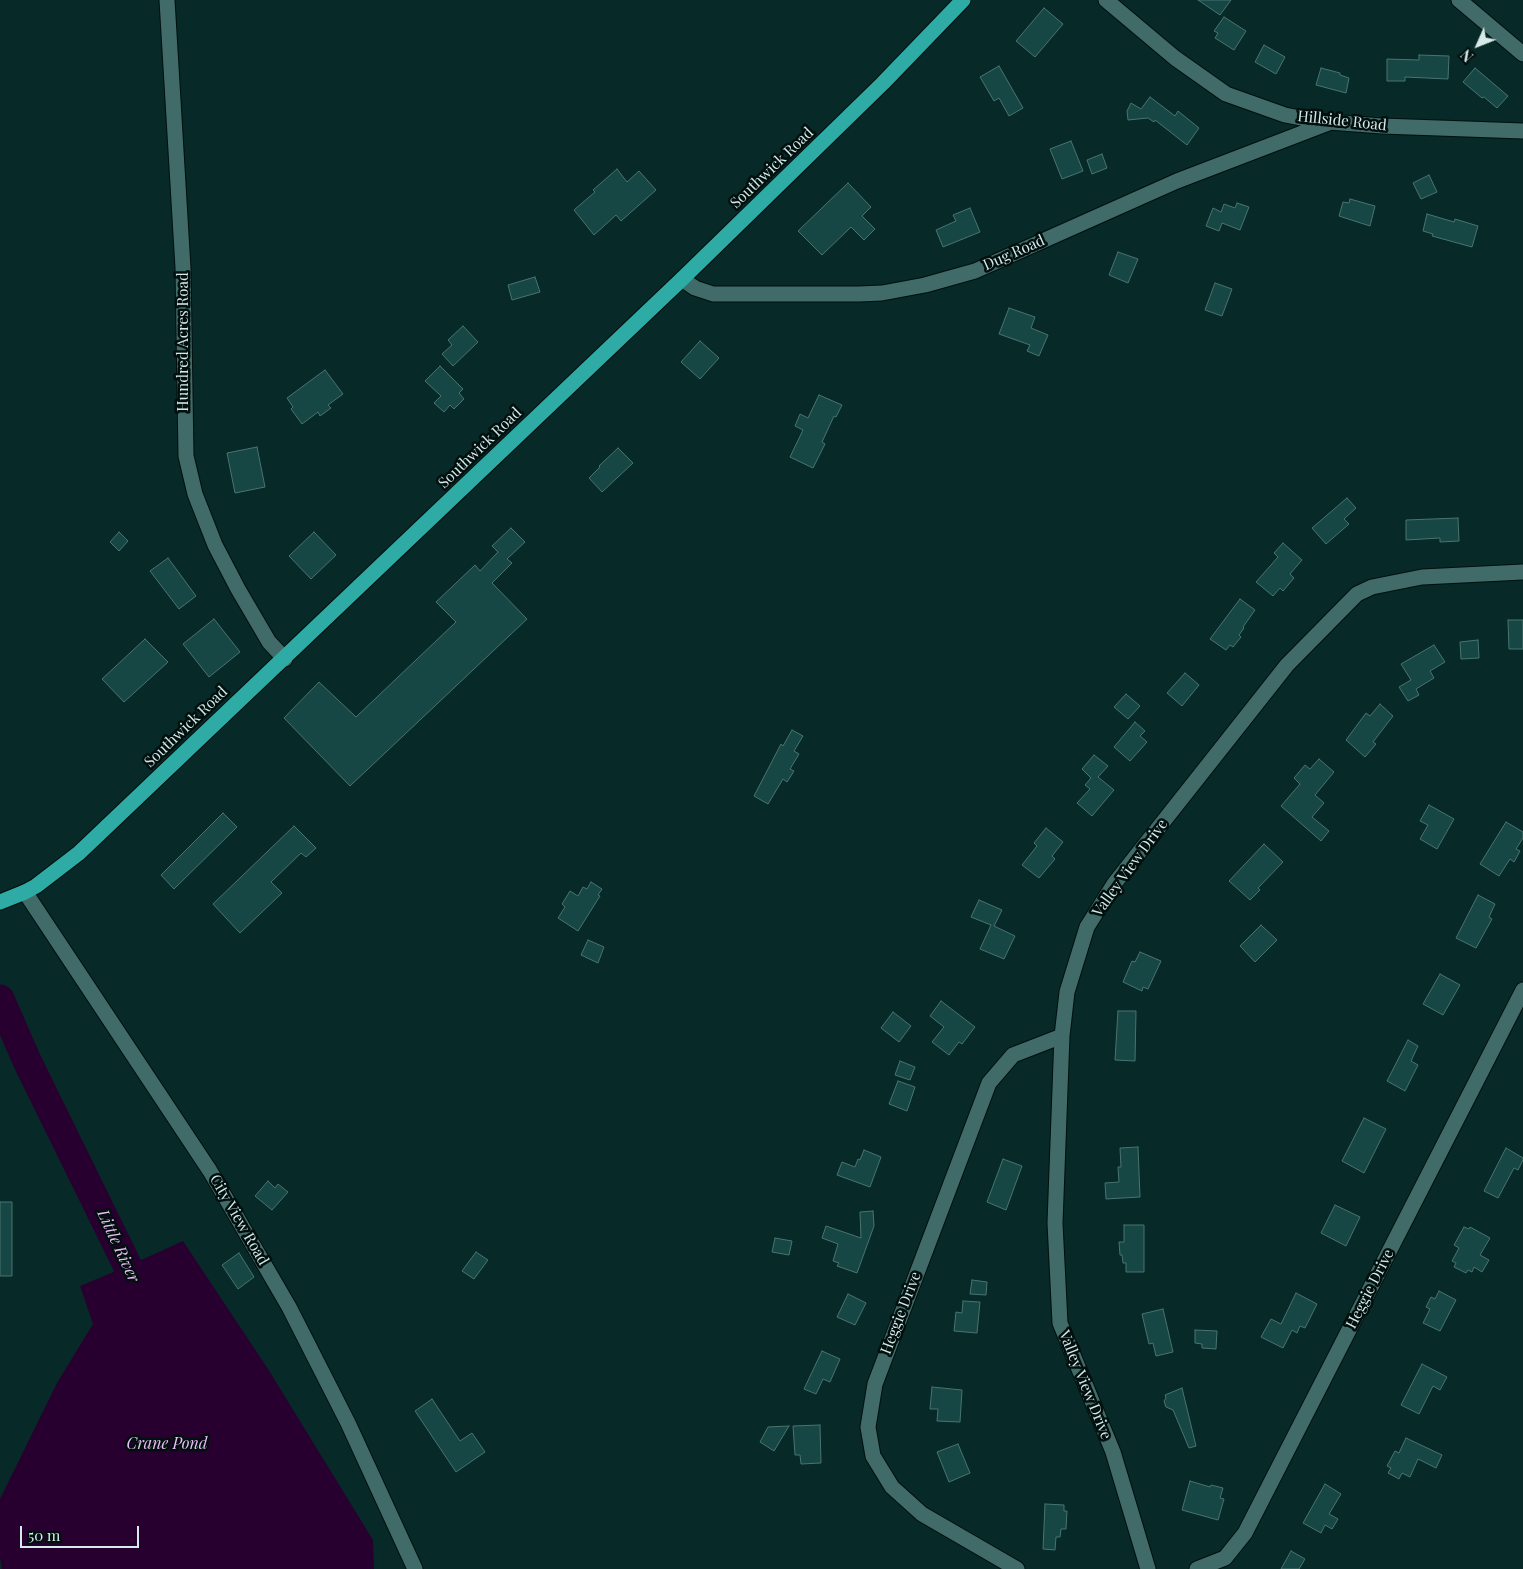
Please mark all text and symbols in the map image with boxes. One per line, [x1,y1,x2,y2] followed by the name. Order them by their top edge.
[1453,20,1503,70] north arrow
[1457,46,1477,66] text: N
[1297,107,1387,135] street label: Hillside Road
[727,124,817,212] street label: Southwick Road
[980,231,1048,275] street label: Dug Road
[174,272,192,412] street label: Hundred Acres Road
[435,404,525,492] street label: Southwick Road
[141,683,231,771] street label: Southwick Road
[1089,816,1171,920] street label: Valley View Drive
[206,1171,272,1269] street label: City View Road
[93,1207,143,1285] water label: Little River
[1342,1246,1398,1332] street label: Heggie Drive
[877,1269,925,1357] street label: Heggie Drive
[1055,1328,1115,1442] street label: Valley View Drive
[127,1434,207,1454] water label: Crane Pond
[22,1516,141,1548] scale bar
[28,1525,60,1545] text: 50 m

